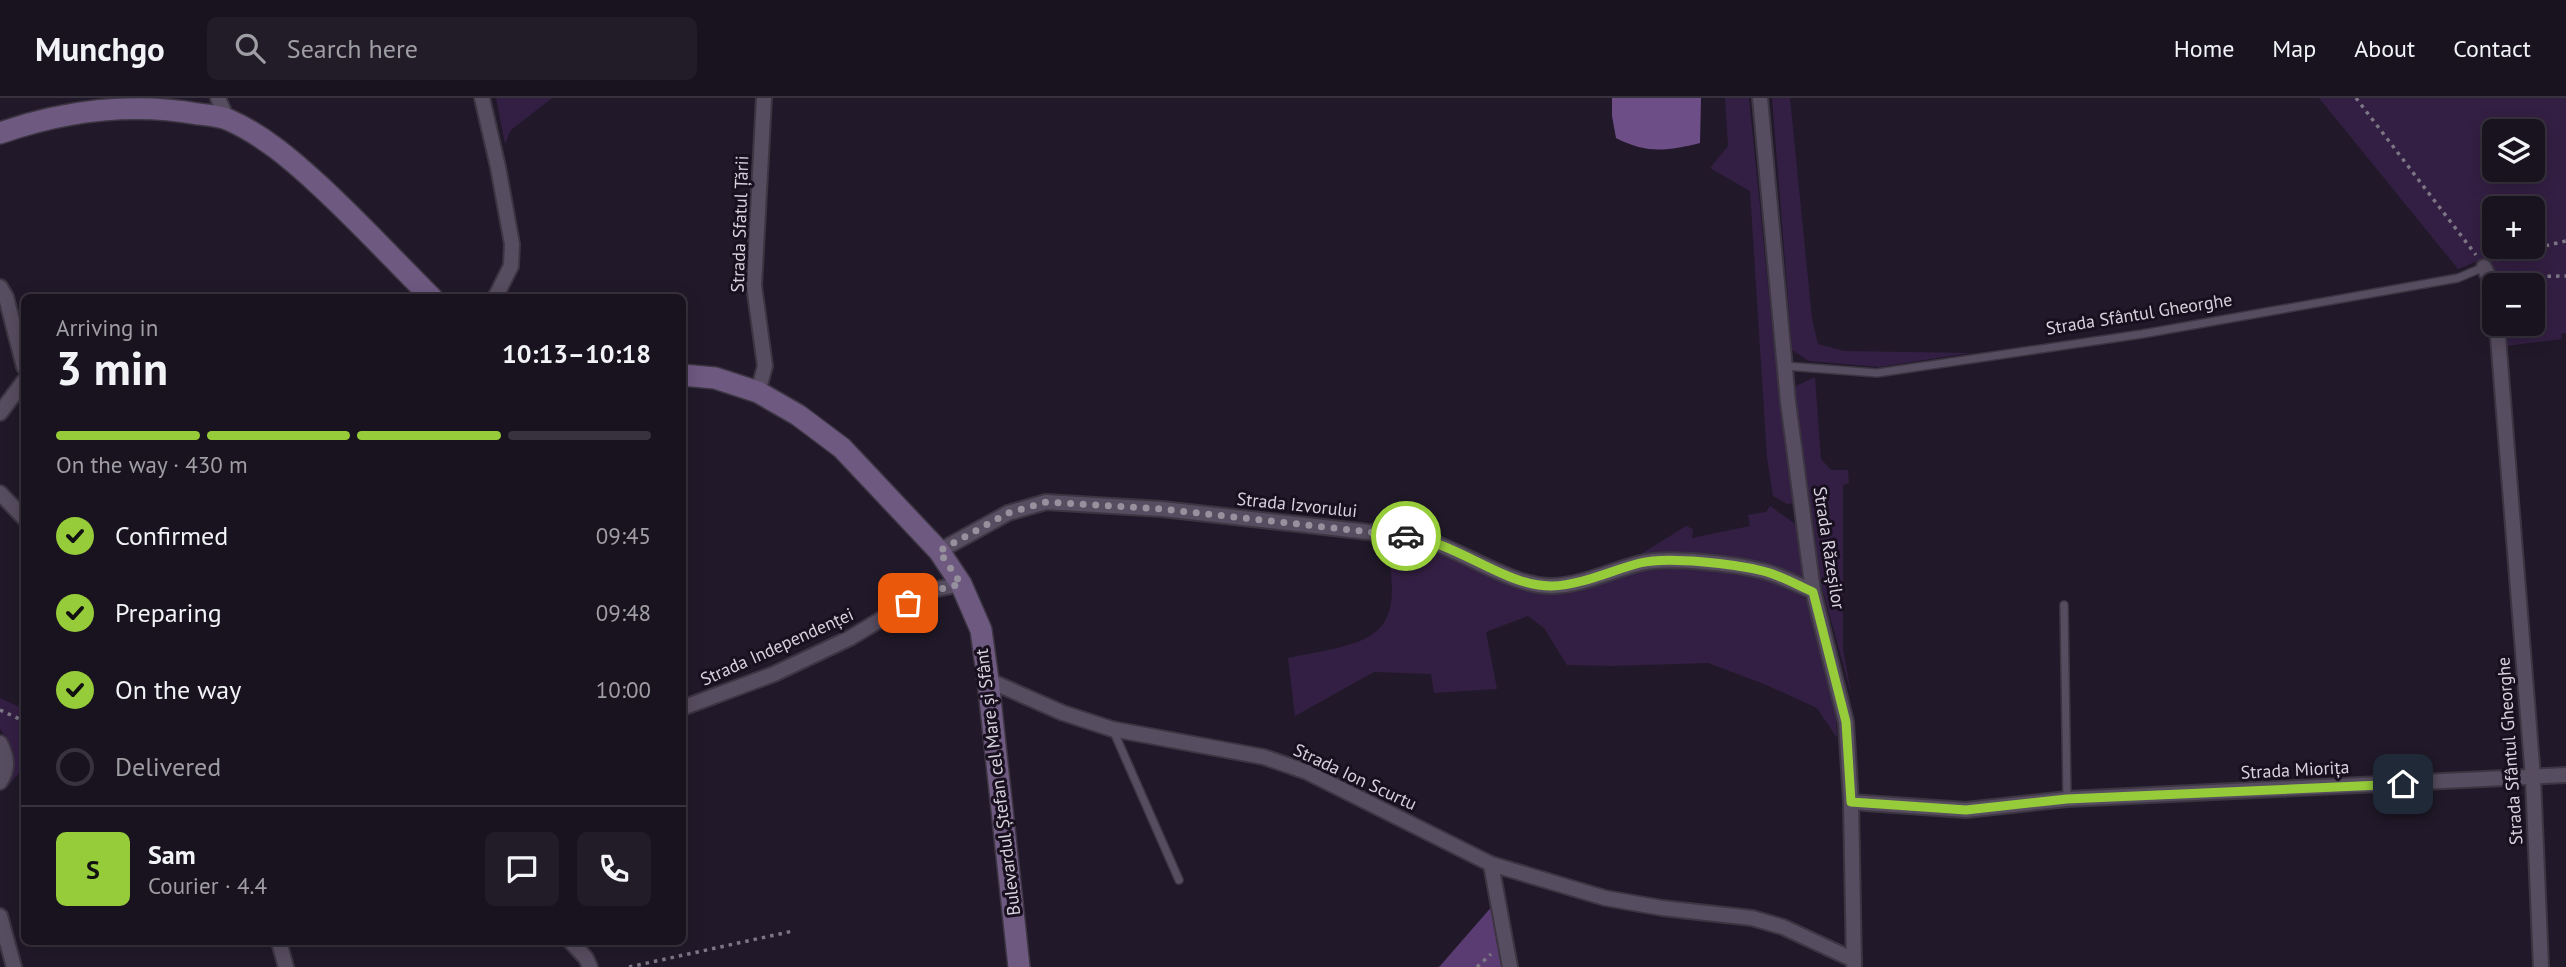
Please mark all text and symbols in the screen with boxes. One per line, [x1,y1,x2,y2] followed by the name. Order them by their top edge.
[207,17,697,80] search box
[35,27,165,70] text: Munchgo
[231,29,269,67] icon: search
[287,32,418,65] text: Search here
[2174,33,2234,64] text: Home
[2272,33,2316,64] text: Map
[2354,33,2415,64] text: About
[2453,33,2531,64] text: Contact
[2482,119,2545,336] map controls
[2482,119,2545,182] button: layers
[726,155,753,293] street label: Strada Sfatul Țării
[2482,196,2545,259] button: +
[2482,273,2545,336] button: −
[2044,287,2234,340] street label: Strada Sfântul Gheorghe
[56,313,158,342] text: Arriving in
[502,337,651,370] text: 10:13–10:18
[56,338,168,398] text: 3 min
[56,450,248,479] text: On the way · 430 m
[1808,485,1851,611] street label: Strada Răzeșilor
[1236,487,1358,522] street label: Strada Izvorului
[1371,501,1441,571] courier
[56,517,94,555] icon: check
[1387,517,1425,555] icon: car
[115,519,228,552] text: Confirmed
[596,521,651,550] text: 09:45
[878,573,938,633] pin
[889,584,927,622] icon: bag
[56,594,94,632] icon: check
[115,596,222,629] text: Preparing
[596,598,651,627] text: 09:48
[697,602,857,691] street label: Strada Independenței
[970,647,1025,917] street label: Bulevardul Ștefan cel Mare și Sfânt
[2491,656,2528,846] street label: Strada Sfântul Gheorghe
[56,671,94,709] icon: check
[115,673,241,706] text: On the way
[596,675,651,704] text: 10:00
[1290,738,1421,815] street label: Strada Ion Scurtu
[115,750,221,783] text: Delivered
[2373,754,2433,814] pin
[2240,755,2350,784] street label: Strada Miorița
[2384,765,2422,803] icon: home
[485,832,559,906] button: chat
[577,832,651,906] button: phone
[148,838,196,871] text: Sam
[86,853,100,886] text: S
[148,871,267,900] text: Courier · 4.4

